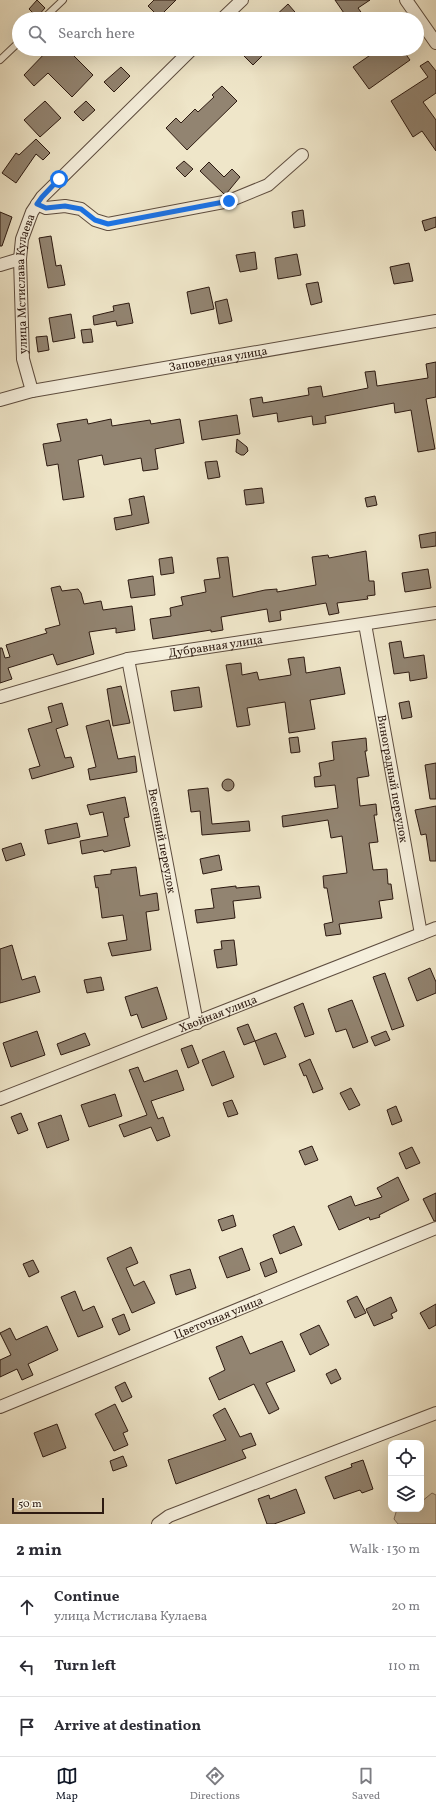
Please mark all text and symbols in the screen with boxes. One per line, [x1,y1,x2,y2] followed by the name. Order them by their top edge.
[12,12,424,56] search box
[26,23,48,45] icon: search
[58,24,135,45] text: Search here
[50,170,68,188] route start
[220,192,238,210] route end
[13,212,40,354] street label: улица Мстислава Кулаева
[168,343,269,376] street label: Заповедная улица
[167,632,264,662] street label: Дубравная улица
[373,713,411,844] street label: Виноградный переулок
[144,787,179,895] street label: Весенний переулок
[177,992,260,1037] street label: Хвойная улица
[172,1293,266,1344] street label: Цветочная улица
[388,1440,424,1512] map controls
[388,1440,424,1476] button: locate
[388,1476,424,1512] button: layers
[12,1496,104,1515] scale bar
[18,1497,42,1512] text: 50 m
[16,1539,62,1562] text: 2 min
[349,1541,420,1559] text: Walk · 130 m
[54,1587,119,1608] text: Continue
[16,1596,38,1618] icon: ahead
[391,1598,420,1616] text: 20 m
[54,1608,207,1626] text: улица Мстислава Кулаева
[16,1656,38,1678] icon: left
[54,1656,116,1677] text: Turn left
[388,1658,420,1676] text: 110 m
[16,1716,38,1738] icon: arrive
[54,1716,201,1737] text: Arrive at destination
[56,1765,78,1804] tab: Map
[190,1765,240,1804] tab: Directions
[352,1765,380,1804] tab: Saved

